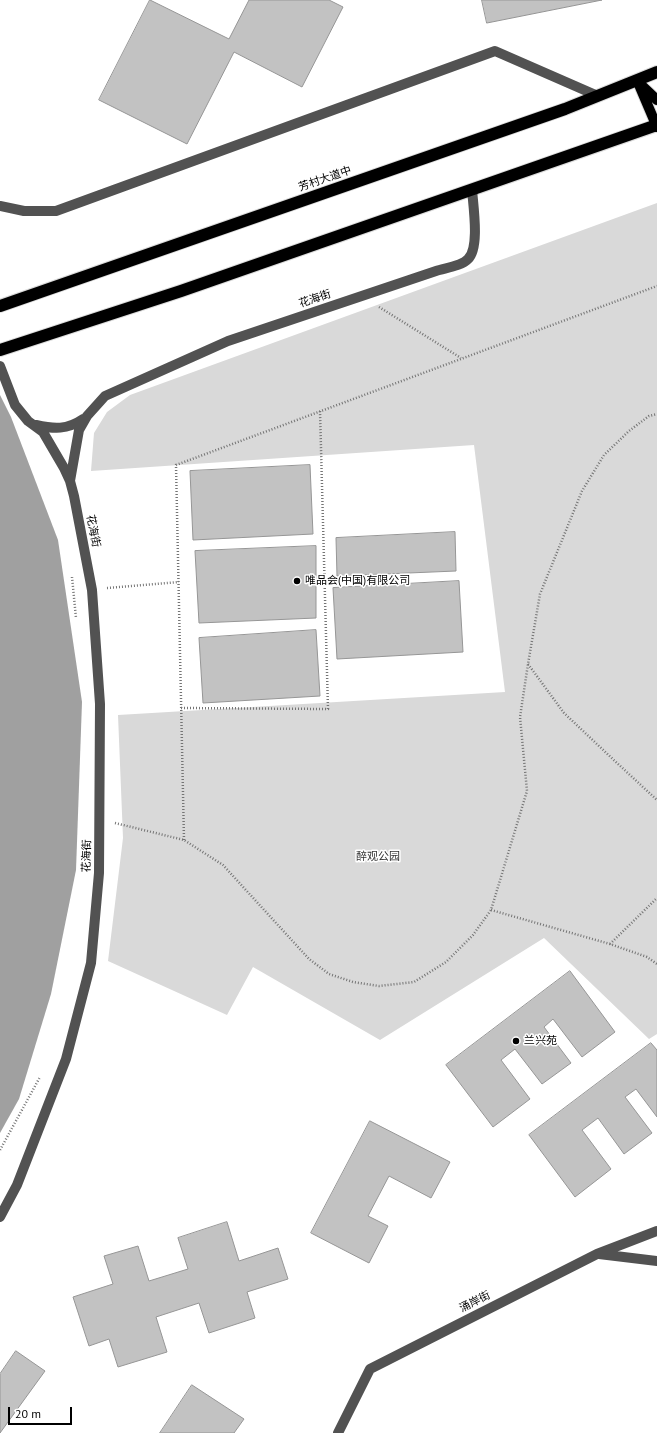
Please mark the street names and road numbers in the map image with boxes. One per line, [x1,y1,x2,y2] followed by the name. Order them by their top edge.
[297,164,353,194] street label: 芳村大道中
[297,287,333,311] street label: 花海街
[83,514,103,548] street label: 花海街
[80,839,94,873] street label: 花海街
[457,1289,493,1315] street label: 涌岸街

